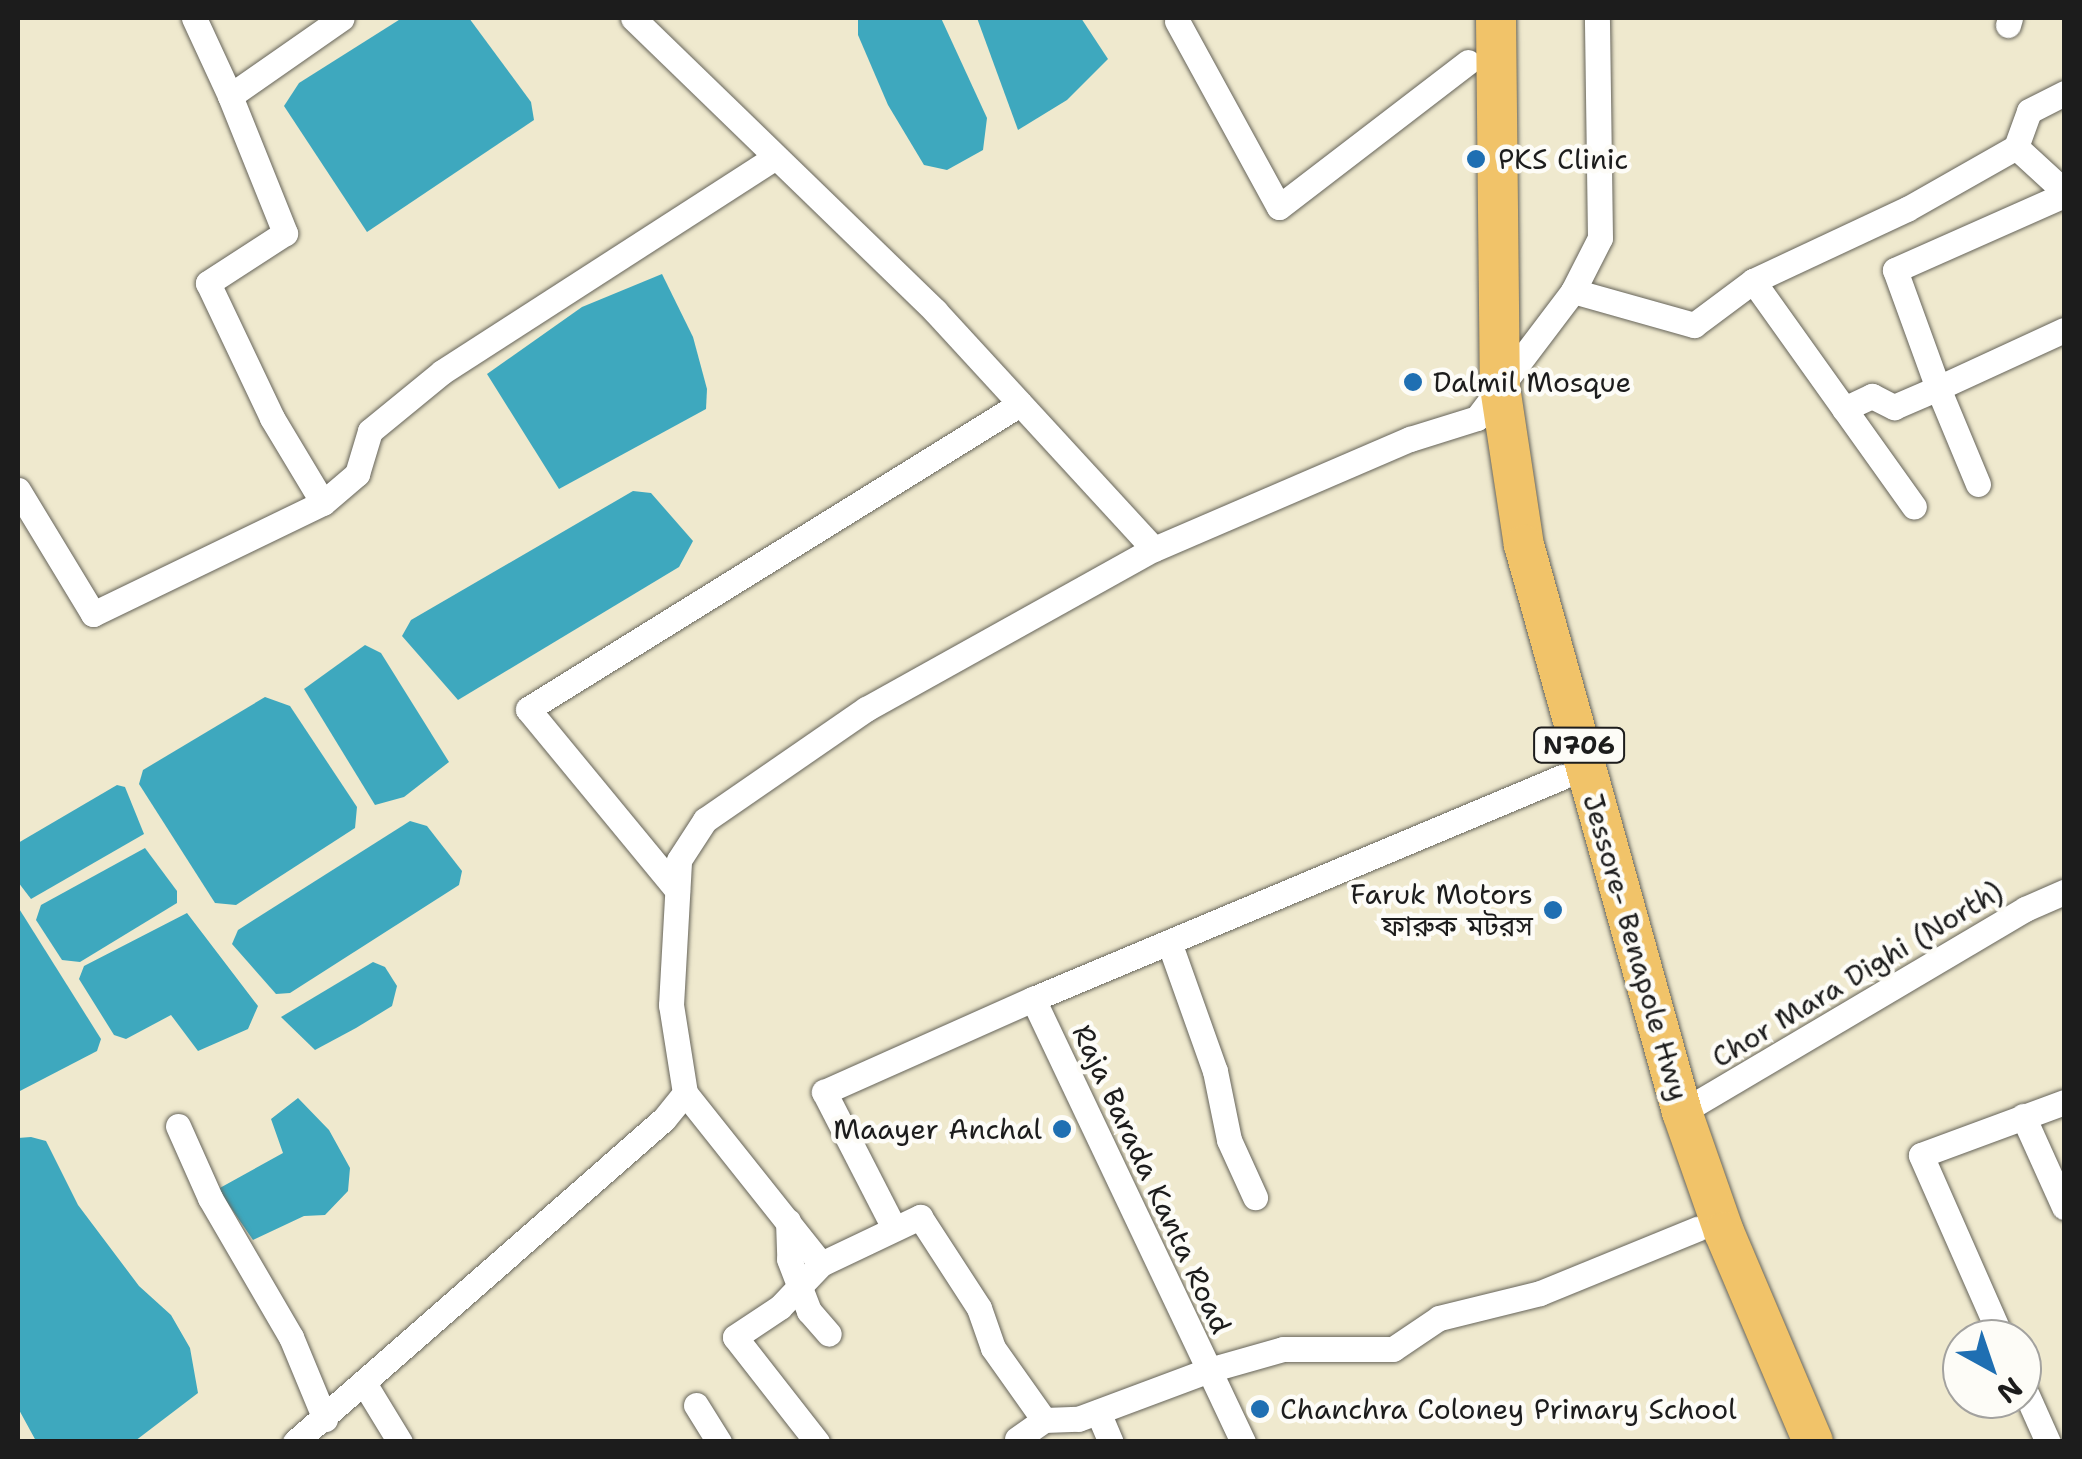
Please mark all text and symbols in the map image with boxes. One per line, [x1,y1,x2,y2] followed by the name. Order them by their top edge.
[1498,142,1628,176] place label: PKS Clinic
[1463,146,1489,172] marker: PKS Clinic
[1433,365,1631,399] place label: Dalmil Mosque
[1402,371,1424,393] marker: Dalmil Mosque
[1532,725,1626,765] road number: N706
[1576,790,1696,1104] street label: Jessore- Benapole Hwy
[1706,874,2008,1074] street label: Chor Mara Dighi (North)
[1350,877,1533,943] place label: Faruk Motors ফারুক মটরস
[1542,899,1564,921] marker: Faruk Motors ফারুক মটরস
[1066,1019,1238,1339] street label: Raja Barada Kanta Road
[833,1112,1042,1146] place label: Maayer Anchal
[1051,1118,1073,1140] marker: Maayer Anchal
[1942,1319,2042,1419] north arrow
[1989,1369,2031,1412] text: N
[1280,1392,1737,1426] place label: Chanchra Coloney Primary School
[1249,1398,1271,1420] marker: Chanchra Coloney Primary School

